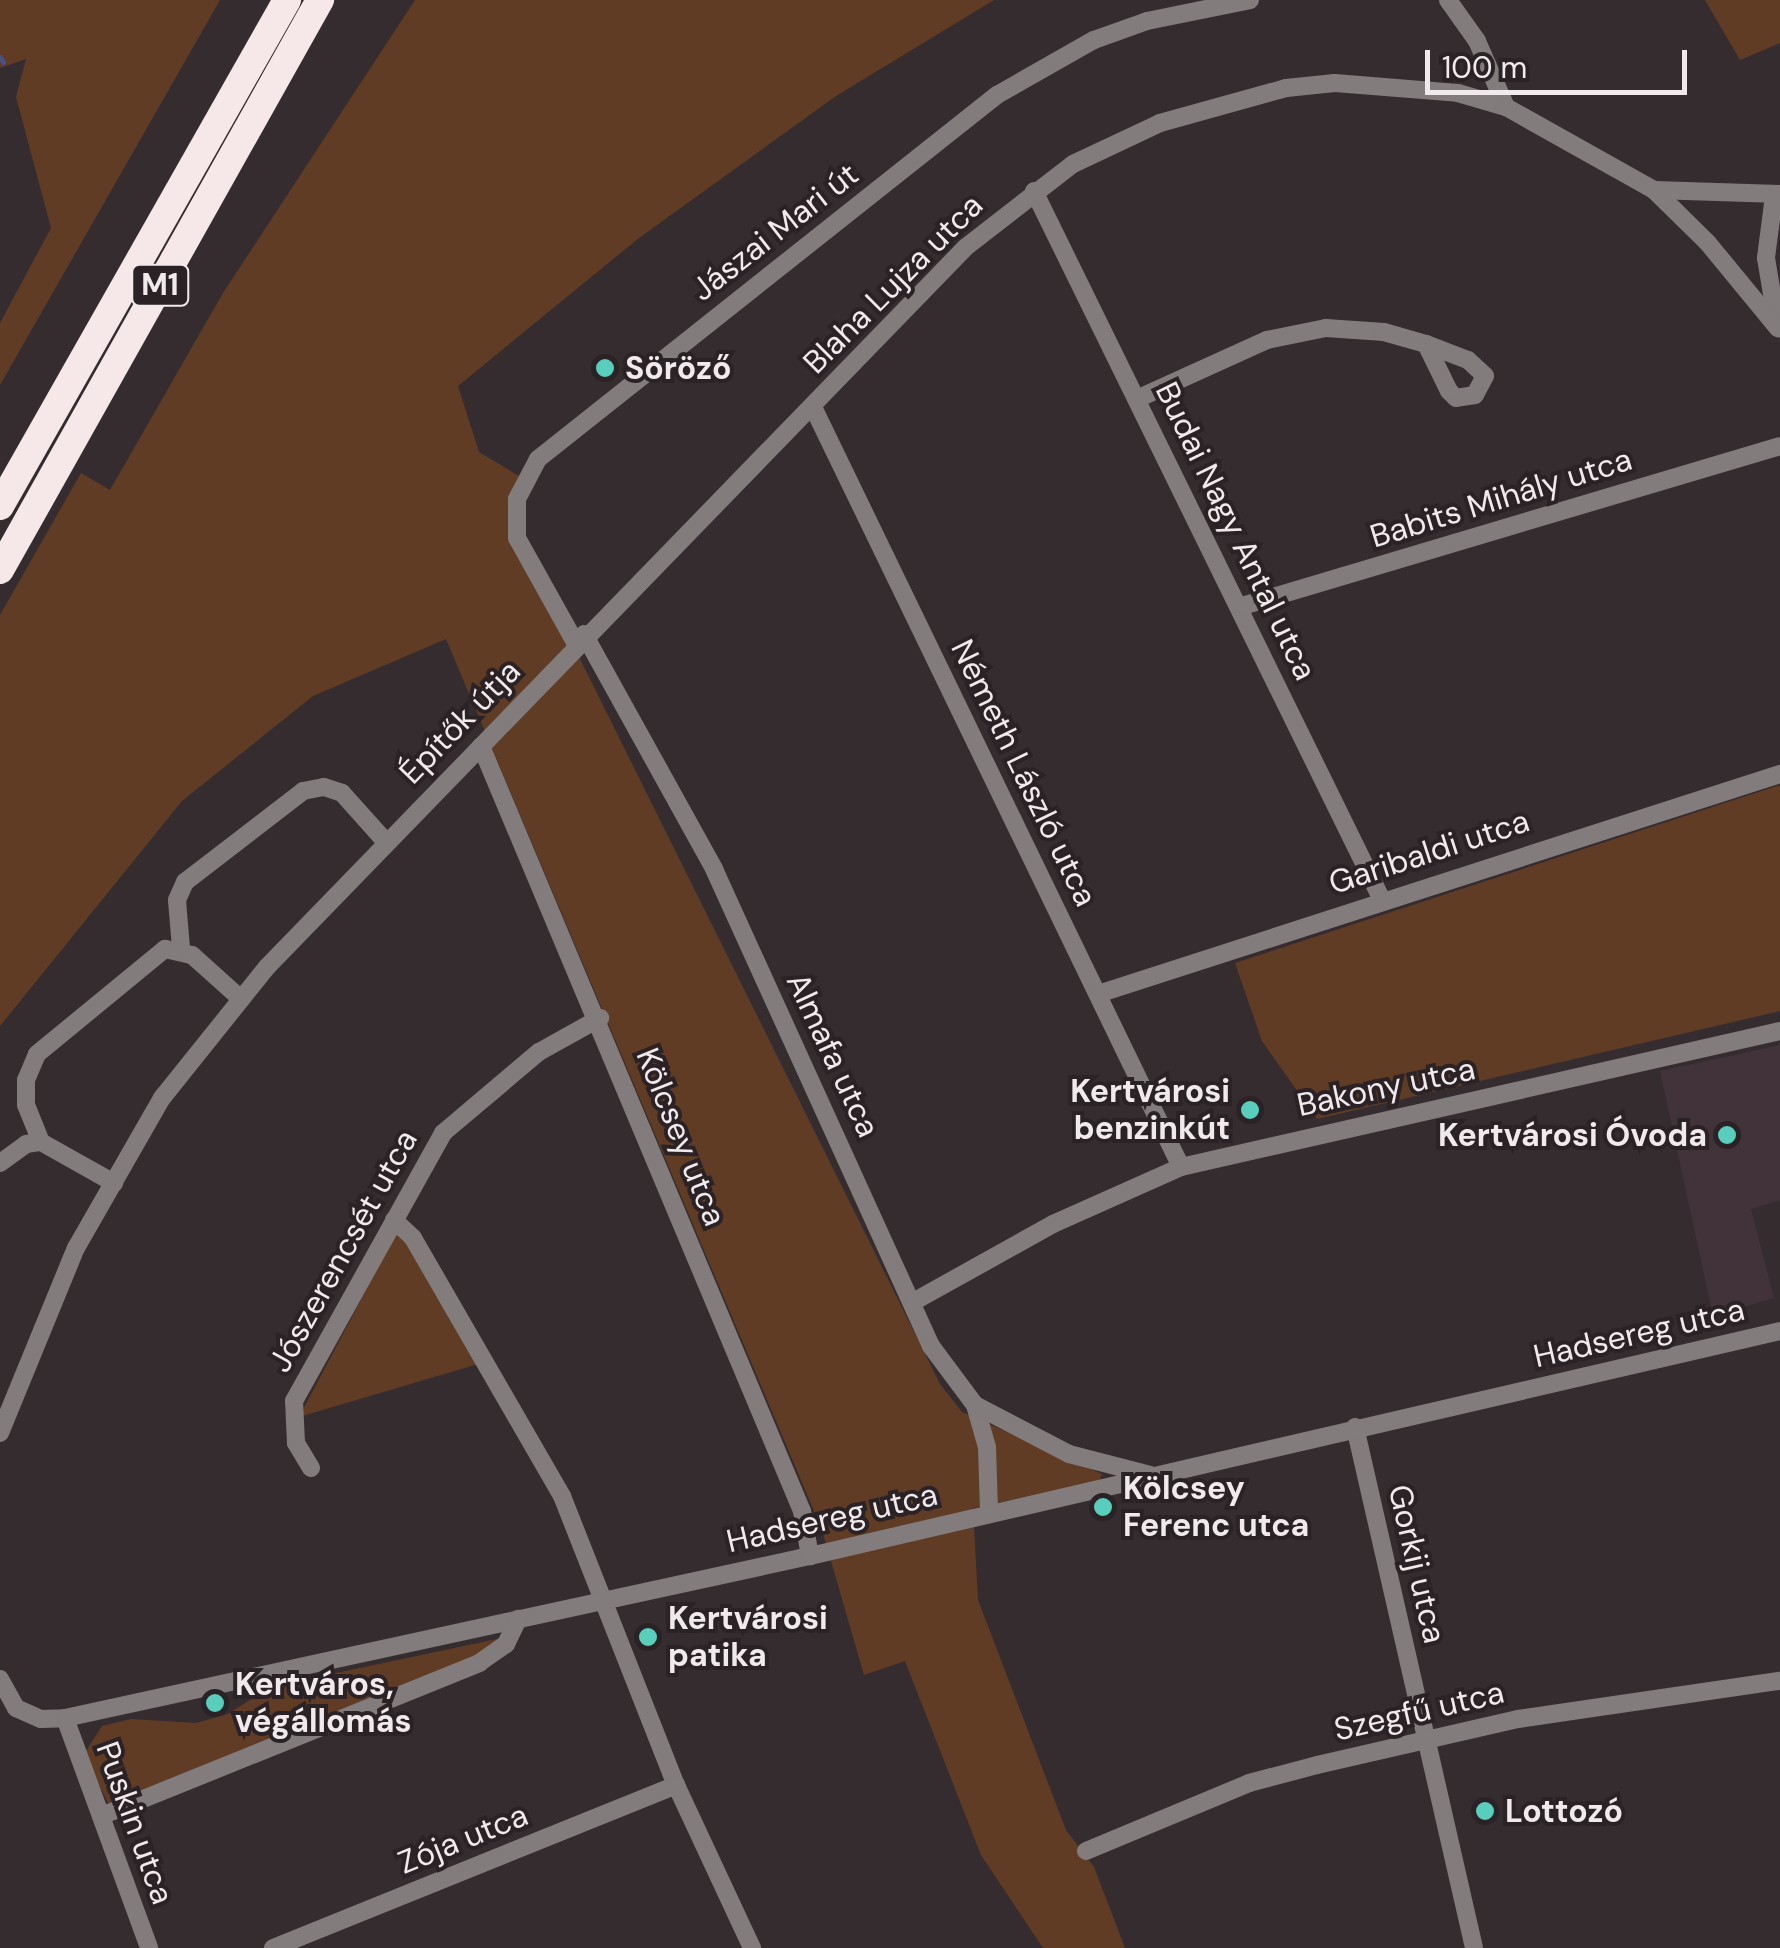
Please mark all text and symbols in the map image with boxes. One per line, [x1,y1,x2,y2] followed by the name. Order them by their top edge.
[1430,30,1692,92] scale bar
[1442,48,1527,87] text: 100 m
[684,155,866,309] street label: Jászai Mari út
[795,186,991,382] street label: Blaha Lujza utca
[130,260,190,310] road number: M1
[625,349,731,387] place label: Söröző
[594,357,616,379] marker: Söröző
[1147,376,1325,686] street label: Budai Nagy Antal utca
[1366,440,1636,556] street label: Babits Mihály utca
[943,634,1105,912] street label: Németh László utca
[392,652,528,792] street label: Építők útja
[1324,802,1534,902] street label: Garibaldi utca
[778,967,888,1143] street label: Almafa utca
[628,1043,734,1231] street label: Kölcsey utca
[1293,1049,1479,1125] street label: Bakony utca
[1070,1073,1230,1148] place label: Kertvárosi benzinkút
[1239,1099,1261,1121] marker: Kertvárosi benzinkút
[1438,1116,1707,1154] place label: Kertvárosi Óvoda
[261,1123,425,1379] street label: Jószerencsét utca
[1716,1124,1738,1146] marker: Kertvárosi Óvoda
[1530,1290,1748,1376] street label: Hadsereg utca
[1123,1470,1309,1545] place label: Kölcsey Ferenc utca
[723,1475,941,1561] street label: Hadsereg utca
[1380,1481,1454,1647] street label: Gorkij utca
[1092,1496,1114,1518] marker: Kölcsey Ferenc utca
[668,1600,828,1675] place label: Kertvárosi patika
[637,1626,659,1648] marker: Kertvárosi patika
[235,1666,412,1741] place label: Kertváros, végállomás
[1330,1673,1508,1749] street label: Szegfű utca
[204,1692,226,1714] marker: Kertváros, végállomás
[88,1737,182,1909] street label: Puskin utca
[1505,1792,1623,1830] place label: Lottozó
[393,1796,533,1882] street label: Zója utca
[1474,1800,1496,1822] marker: Lottozó

